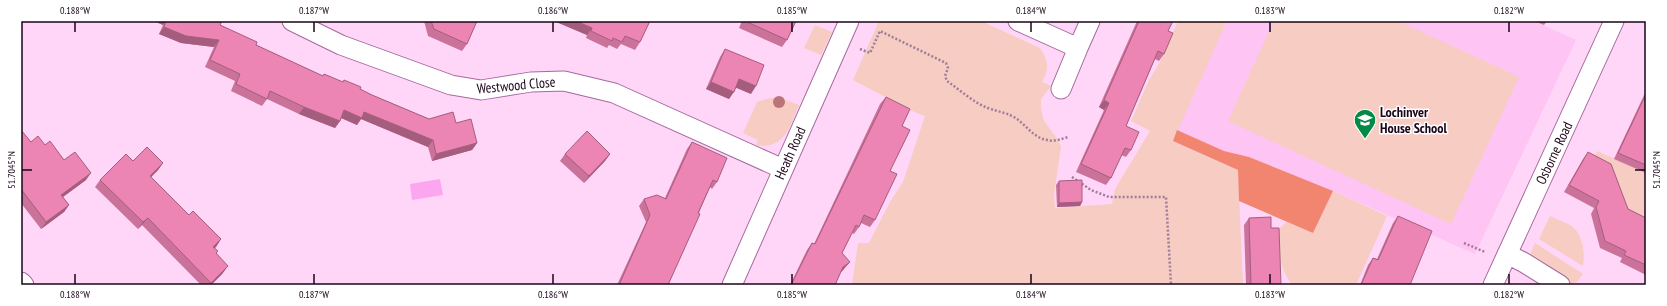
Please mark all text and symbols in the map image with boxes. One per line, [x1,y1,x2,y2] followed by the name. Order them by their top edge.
[60,4,90,17] text: 0.188°W
[299,4,329,17] text: 0.187°W
[538,4,568,17] text: 0.186°W
[777,4,807,17] text: 0.185°W
[1016,4,1046,17] text: 0.184°W
[1255,4,1285,17] text: 0.183°W
[1494,4,1524,17] text: 0.182°W
[476,73,556,97] street label: Westwood Close
[1380,103,1447,137] place label: Lochinver House School
[1352,107,1378,140] school or university icon: Lochinver House School
[1532,119,1576,187] street label: Osborne Road
[770,124,810,182] street label: Heath Road
[5,151,18,189] text: 51.7045°N
[1650,151,1663,189] text: 51.7045°N
[60,288,90,301] text: 0.188°W
[299,288,329,301] text: 0.187°W
[538,288,568,301] text: 0.186°W
[777,288,807,301] text: 0.185°W
[1016,288,1046,301] text: 0.184°W
[1255,288,1285,301] text: 0.183°W
[1494,288,1524,301] text: 0.182°W

